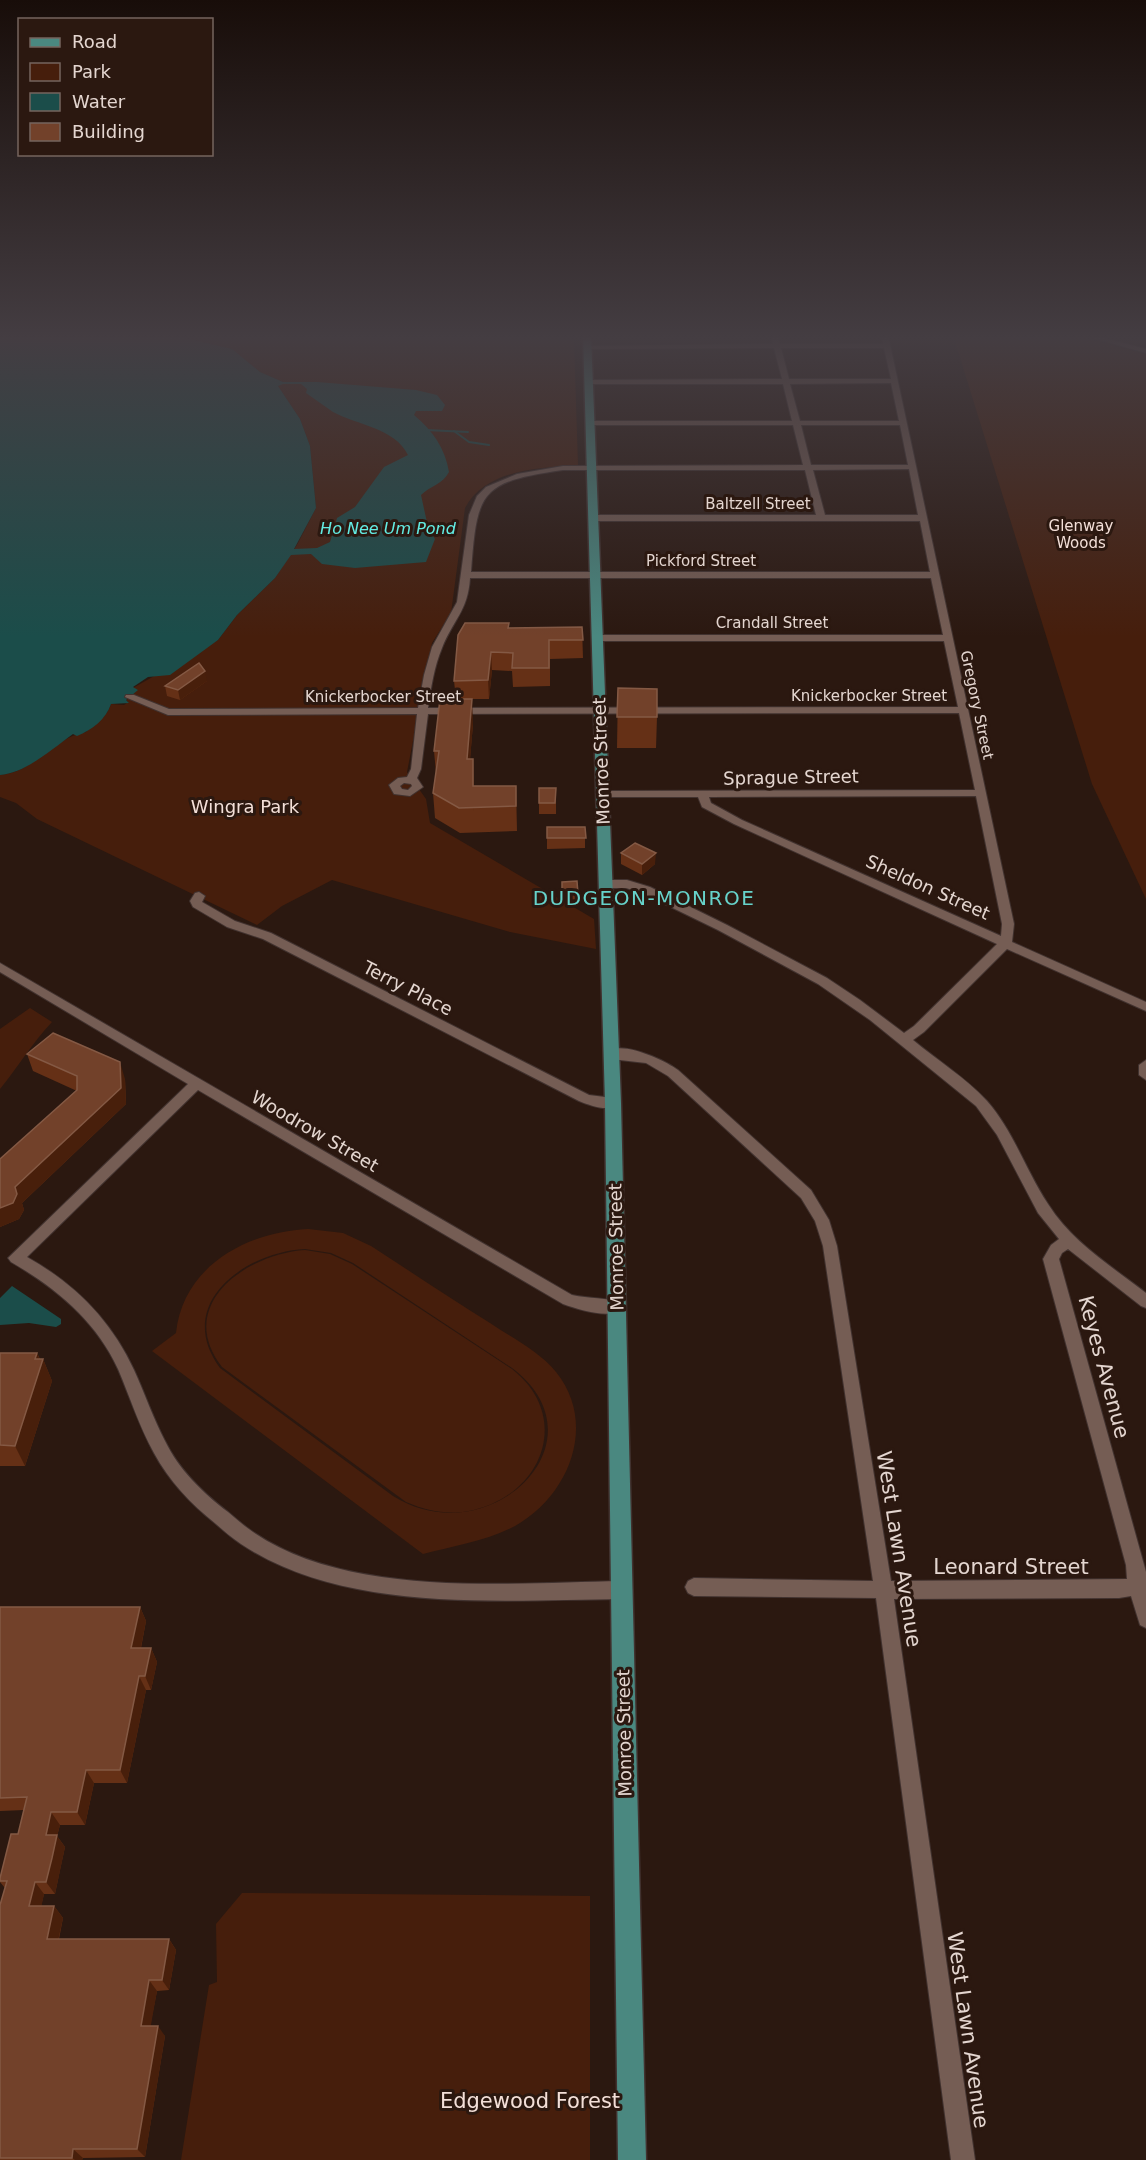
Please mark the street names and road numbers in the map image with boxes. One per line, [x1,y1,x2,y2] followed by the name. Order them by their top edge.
[705,495,811,513] street label: Baltzell Street
[646,552,756,570] street label: Pickford Street
[716,614,828,632] street label: Crandall Street
[957,649,997,761] street label: Gregory Street
[791,687,947,705] street label: Knickerbocker Street
[305,688,461,706] street label: Knickerbocker Street
[588,697,614,825] street label: Monroe Street
[723,765,859,789] street label: Sprague Street
[863,850,993,924] street label: Sheldon Street
[359,956,456,1020] street label: Terry Place
[248,1086,382,1176] street label: Woodrow Street
[604,1183,628,1311] street label: Monroe Street
[1073,1293,1135,1441] street label: Keyes Avenue
[872,1449,926,1649] street label: West Lawn Avenue
[933,1555,1089,1579] street label: Leonard Street
[612,1669,636,1797] street label: Monroe Street
[942,1930,994,2130] street label: West Lawn Avenue

